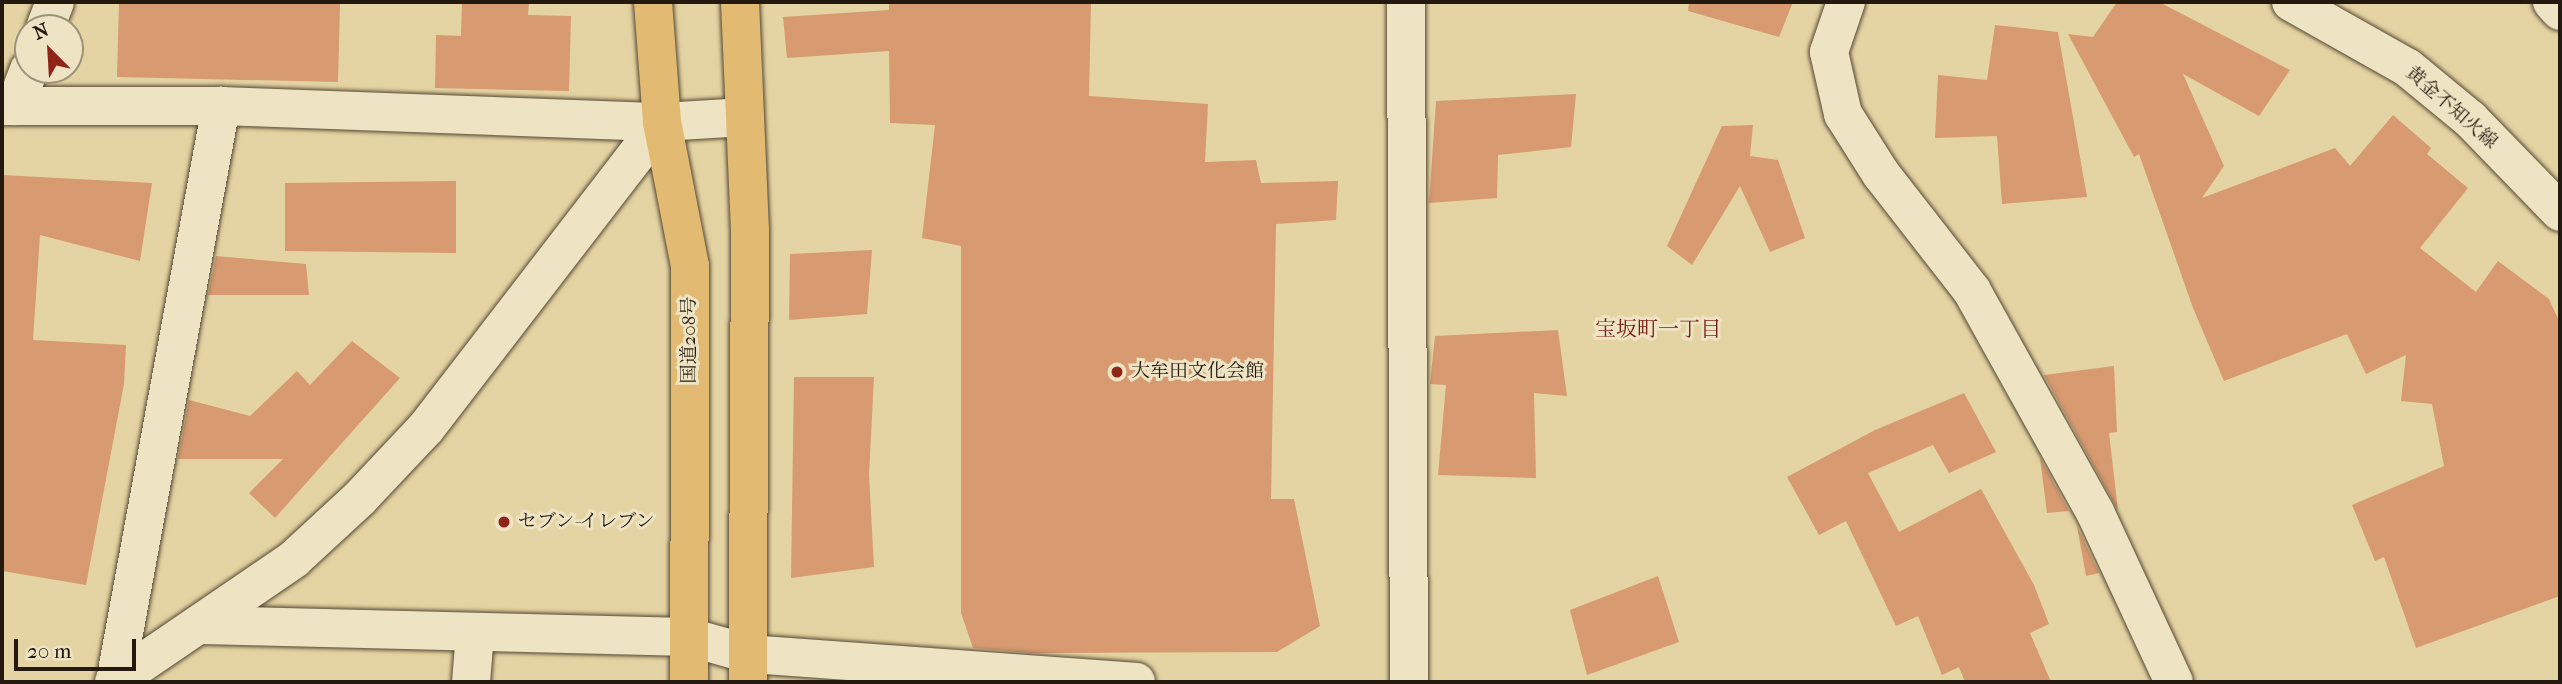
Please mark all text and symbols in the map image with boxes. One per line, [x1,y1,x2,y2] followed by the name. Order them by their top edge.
[14,14,84,84] north arrow
[30,19,52,45] text: N
[2401,62,2501,154] street label: 黄金不知火線
[679,297,701,383] street label: 国道208号
[1595,316,1721,342] district label: 宝坂町一丁目
[1131,361,1264,383] place label: 大牟田文化会館
[1109,364,1125,380] marker: 大牟田文化会館
[518,511,656,533] place label: セブン-イレブン
[496,514,512,530] marker: セブン-イレブン
[18,624,140,668] scale bar
[27,639,71,663] text: 20 m

